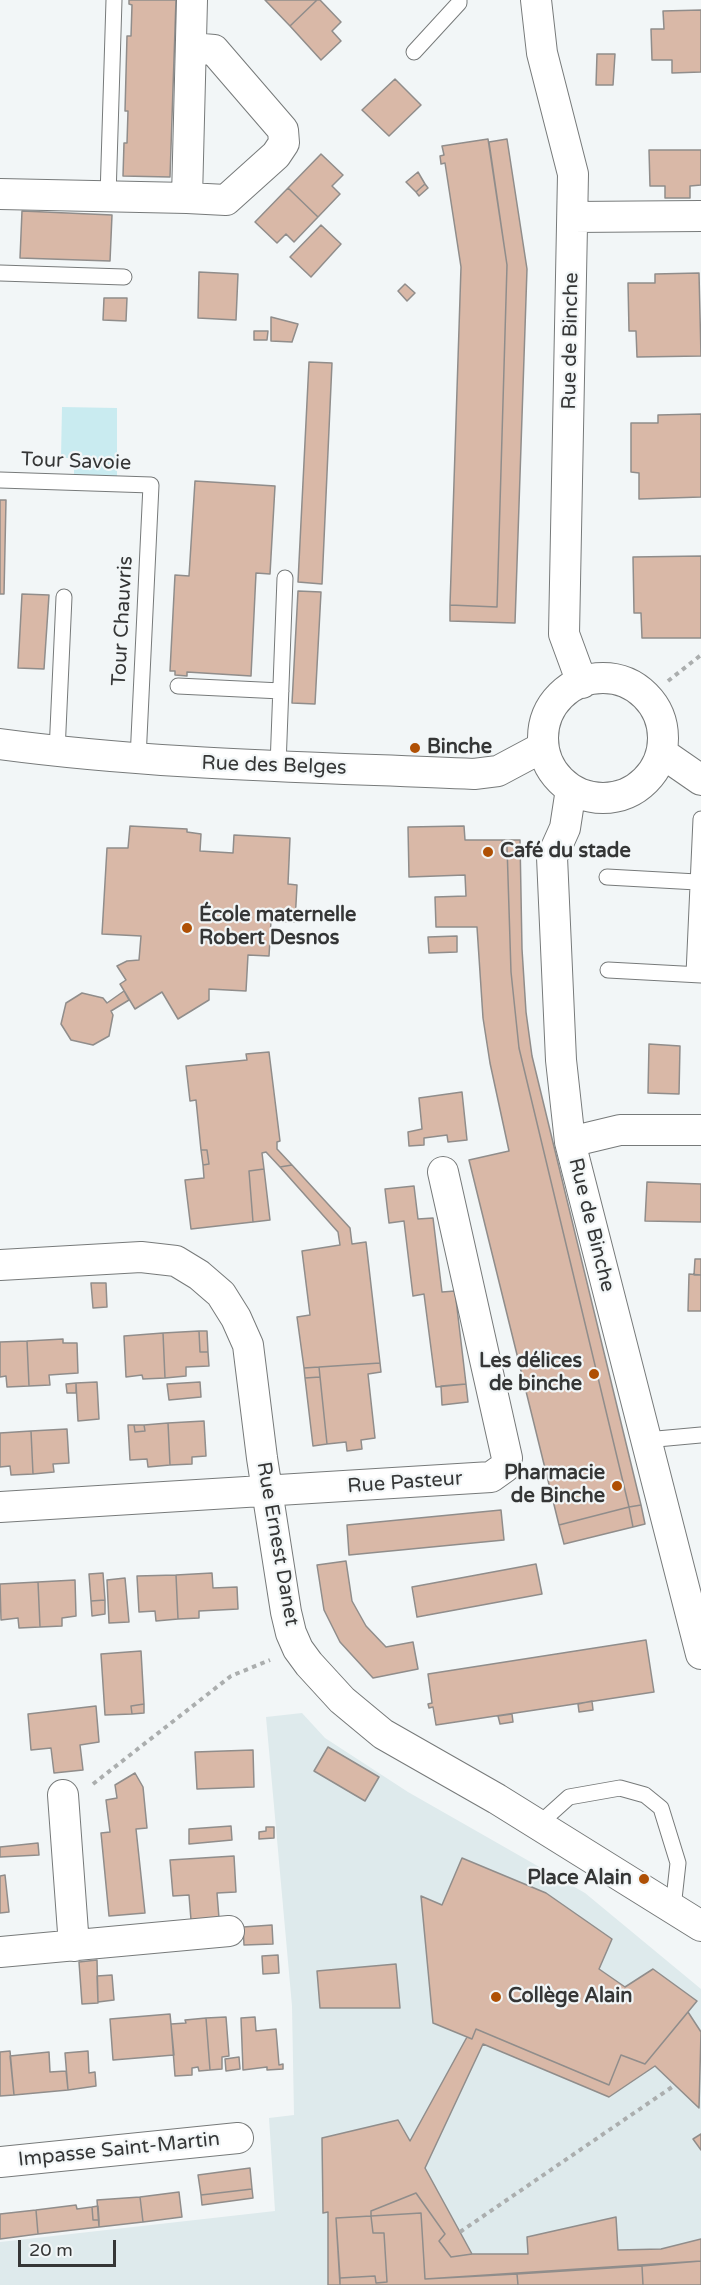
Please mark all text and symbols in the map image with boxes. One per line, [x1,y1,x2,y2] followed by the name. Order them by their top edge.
[558,272,584,410] street label: Rue de Binche
[20,448,132,476] street label: Tour Savoie
[108,555,138,687] street label: Tour Chauvris
[427,736,492,760] place label: Binche
[408,741,422,755] marker: Binche
[201,751,347,781] street label: Rue des Belges
[500,840,631,864] place label: Café du stade
[481,845,495,859] marker: Café du stade
[199,904,356,951] place label: École maternelle Robert Desnos
[180,921,194,935] marker: École maternelle Robert Desnos
[563,1156,619,1294] street label: Rue de Binche
[479,1350,582,1397] place label: Les délices de binche
[587,1367,601,1381] marker: Les délices de binche
[251,1460,303,1628] street label: Rue Ernest Danet
[504,1462,605,1509] place label: Pharmacie de Binche
[347,1467,463,1499] street label: Rue Pasteur
[610,1479,624,1493] marker: Pharmacie de Binche
[527,1867,632,1891] place label: Place Alain
[637,1872,651,1886] marker: Place Alain
[508,1985,632,2009] place label: Collège Alain
[489,1990,503,2004] marker: Collège Alain
[17,2127,221,2173] street label: Impasse Saint-Martin
[21,2228,118,2266] scale bar
[29,2239,73,2261] text: 20 m

